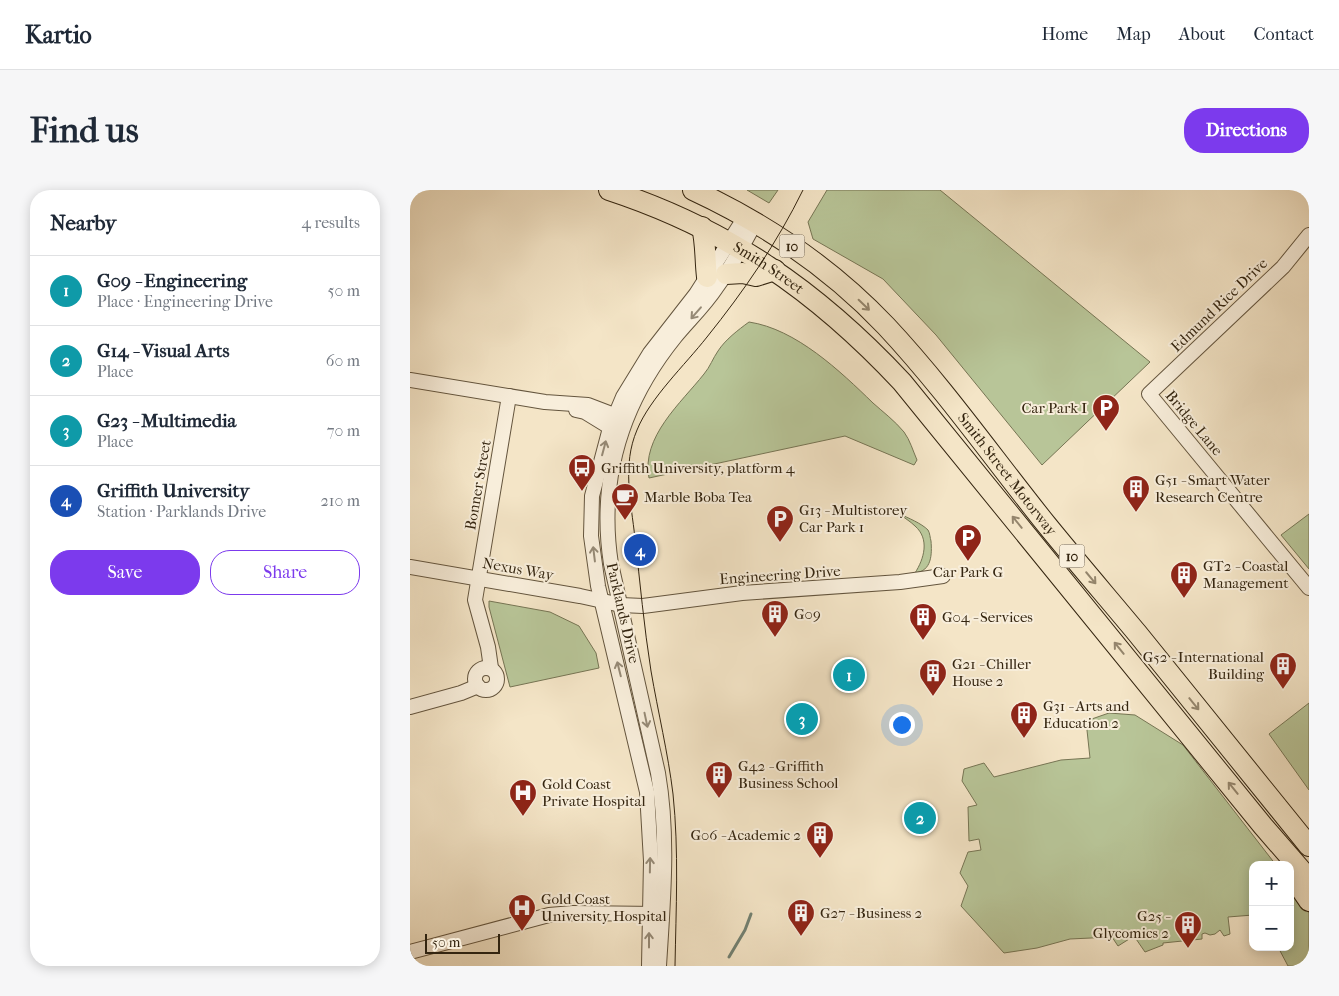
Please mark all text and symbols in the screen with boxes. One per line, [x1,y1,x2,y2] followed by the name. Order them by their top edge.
[25,21,92,49] text: Kartio
[1041,24,1088,45] text: Home
[1116,24,1151,45] text: Map
[1179,24,1225,45] text: About
[1253,24,1314,45] text: Contact
[1184,108,1309,153] button: Directions
[30,110,139,151] text: Find us
[50,211,116,235] text: Nearby
[302,213,360,232] text: 4 results
[780,234,804,258] road number: 10
[730,238,808,298] street label: Smith Street
[1167,254,1271,356] street label: Edmund Rice Drive
[97,270,247,292] text: G09 - Engineering
[63,281,69,300] text: 1
[328,281,360,300] text: 50 m
[97,292,273,311] text: Place · Engineering Drive
[858,299,871,311] one-way arrow
[691,306,702,319] one-way arrow
[97,340,230,362] text: G14 - Visual Arts
[62,351,70,370] text: 2
[326,351,360,370] text: 60 m
[97,362,133,381] text: Place
[1162,387,1227,460] street label: Bridge Lane
[1091,393,1121,432] parking icon: Car Park I
[1021,399,1087,417] place label: Car Park I
[954,409,1061,540] street label: Smith Street Motorway
[97,410,236,432] text: G23 - Multimedia
[63,421,69,440] text: 3
[327,421,360,440] text: 70 m
[97,432,133,451] text: Place
[461,438,495,531] street label: Bonner Street
[600,440,609,456] one-way arrow
[567,453,597,492] bus stop icon: Griffith University, platform 4
[601,459,796,477] place label: Griffith University, platform 4
[1155,471,1270,506] place label: G51 - Smart Water Research Centre
[1121,474,1151,513] building icon: G51 - Smart Water Research Centre
[97,480,249,502] text: Griffith University
[610,482,640,521] cafe icon: Marble Boba Tea
[644,488,753,506] place label: Marble Boba Tea
[61,491,71,510] text: 4
[321,491,360,510] text: 210 m
[799,501,908,536] place label: G13 - Multistorey Car Park 1
[97,502,266,521] text: Station · Parklands Drive
[765,504,795,543] parking icon: G13 - Multistorey Car Park 1
[1011,516,1022,529] one-way arrow
[953,523,983,562] parking icon: Car Park G
[624,531,656,569] pin: 4
[1060,544,1084,568] road number: 10
[588,547,598,563] one-way arrow
[50,550,200,595] button: Save
[210,550,360,595] button: Share
[481,554,556,584] street label: Nexus Way
[1203,557,1289,592] place label: GT2 - Coastal Management
[1169,560,1199,599] building icon: GT2 - Coastal Management
[603,561,643,666] street label: Parklands Drive
[719,562,842,588] street label: Engineering Drive
[933,563,1004,581] place label: Car Park G
[1085,571,1096,584] one-way arrow
[760,599,790,638] building icon: G09
[908,602,938,641] building icon: G04 - Services
[794,605,821,623] place label: G09
[942,608,1033,626] place label: G04 - Services
[1114,642,1125,655] one-way arrow
[1143,648,1265,683] place label: G52 - International Building
[1268,651,1298,690] building icon: G52 - International Building
[952,655,1032,690] place label: G21 - Chiller House 2
[833,656,865,694] pin: 1
[918,658,948,697] building icon: G21 - Chiller House 2
[614,661,623,677] one-way arrow
[1043,697,1130,732] place label: G31 - Arts and Education 2
[1188,697,1199,710] one-way arrow
[786,700,818,738] pin: 3
[1009,700,1039,739] building icon: G31 - Arts and Education 2
[642,711,651,727] one-way arrow
[889,712,915,738] your location
[738,757,838,792] place label: G42 - Griffith Business School
[704,760,734,799] building icon: G42 - Griffith Business School
[542,775,646,810] place label: Gold Coast Private Hospital
[508,778,538,817] hospital icon: Gold Coast Private Hospital
[1227,782,1238,795] one-way arrow
[904,799,936,837] pin: 2
[805,820,835,859] building icon: G06 - Academic 2
[690,826,801,844] place label: G06 - Academic 2
[646,857,655,873] one-way arrow
[1249,861,1294,951] map controls
[1249,861,1294,906] button: +
[541,890,667,925] place label: Gold Coast University Hospital
[507,893,537,932] hospital icon: Gold Coast University Hospital
[786,898,816,937] building icon: G27 - Business 2
[820,904,922,922] place label: G27 - Business 2
[1249,906,1294,951] button: −
[1093,907,1171,942] place label: G25 - Glycomics 2
[1173,910,1203,949] building icon: G25 - Glycomics 2
[425,931,500,954] scale bar
[644,932,654,948] one-way arrow
[432,934,460,951] text: 50 m

